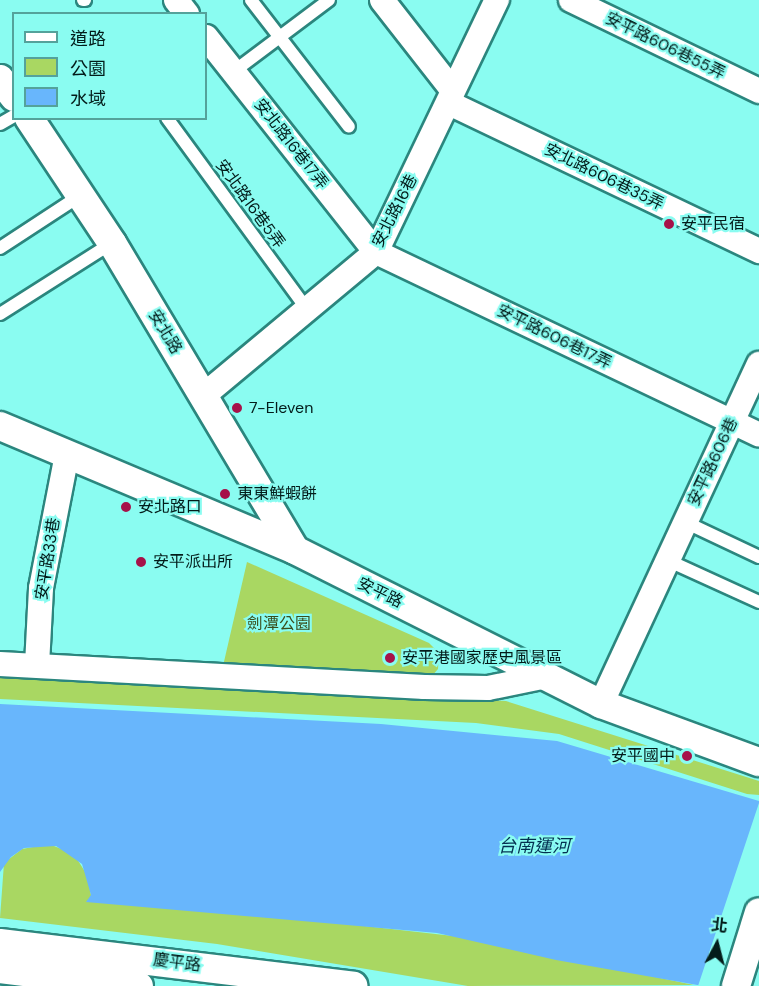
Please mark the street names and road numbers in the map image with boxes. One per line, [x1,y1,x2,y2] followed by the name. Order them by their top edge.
[602,9,728,83] street label: 安平路606巷55弄
[250,95,332,193] street label: 安北路16巷17弄
[541,140,667,214] street label: 安北路606巷35弄
[211,156,289,252] street label: 安北路16巷5弄
[369,171,421,251] street label: 安北路16巷
[494,301,614,373] street label: 安平路606巷17弄
[144,306,186,358] street label: 安北路
[684,415,742,509] street label: 安平路606巷
[32,517,64,601] street label: 安平路33巷
[354,574,406,612] street label: 安平路
[152,951,202,975] street label: 慶平路

